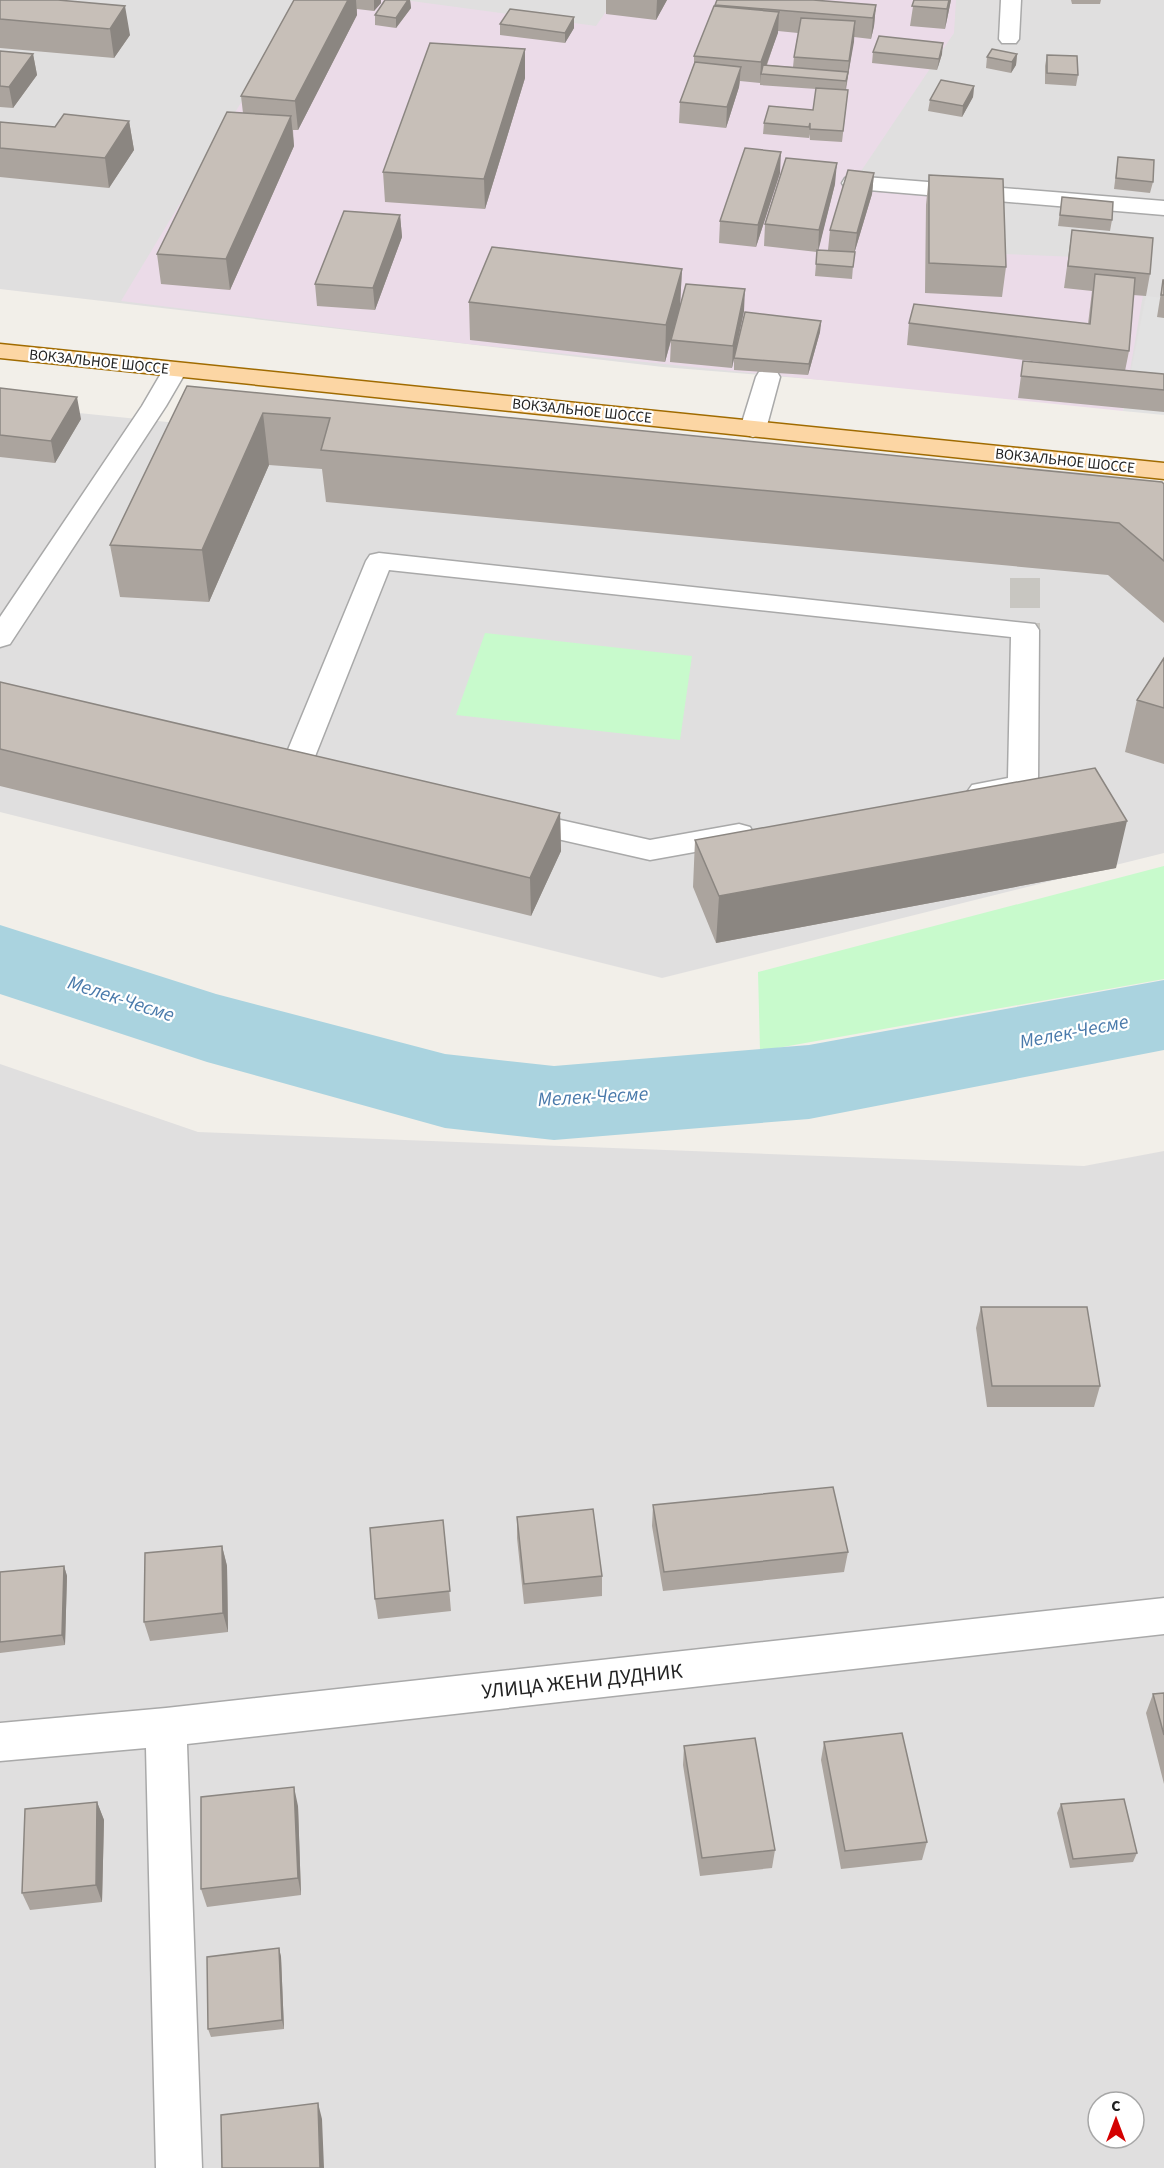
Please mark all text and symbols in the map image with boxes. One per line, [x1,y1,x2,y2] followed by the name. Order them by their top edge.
[28,344,170,380] street label: ВОКЗАЛЬНОЕ ШОССЕ
[511,393,653,429] street label: ВОКЗАЛЬНОЕ ШОССЕ
[994,443,1136,479] street label: ВОКЗАЛЬНОЕ ШОССЕ
[64,969,178,1029] water label: Мелек-Чесме
[1017,1008,1131,1056] water label: Мелек-Чесме
[537,1080,649,1114] water label: Мелек-Чесме
[480,1655,685,1706] street label: УЛИЦА ЖЕНИ ДУДНИК
[1086,2090,1146,2150] north arrow
[1111,2095,1121,2117] text: С

